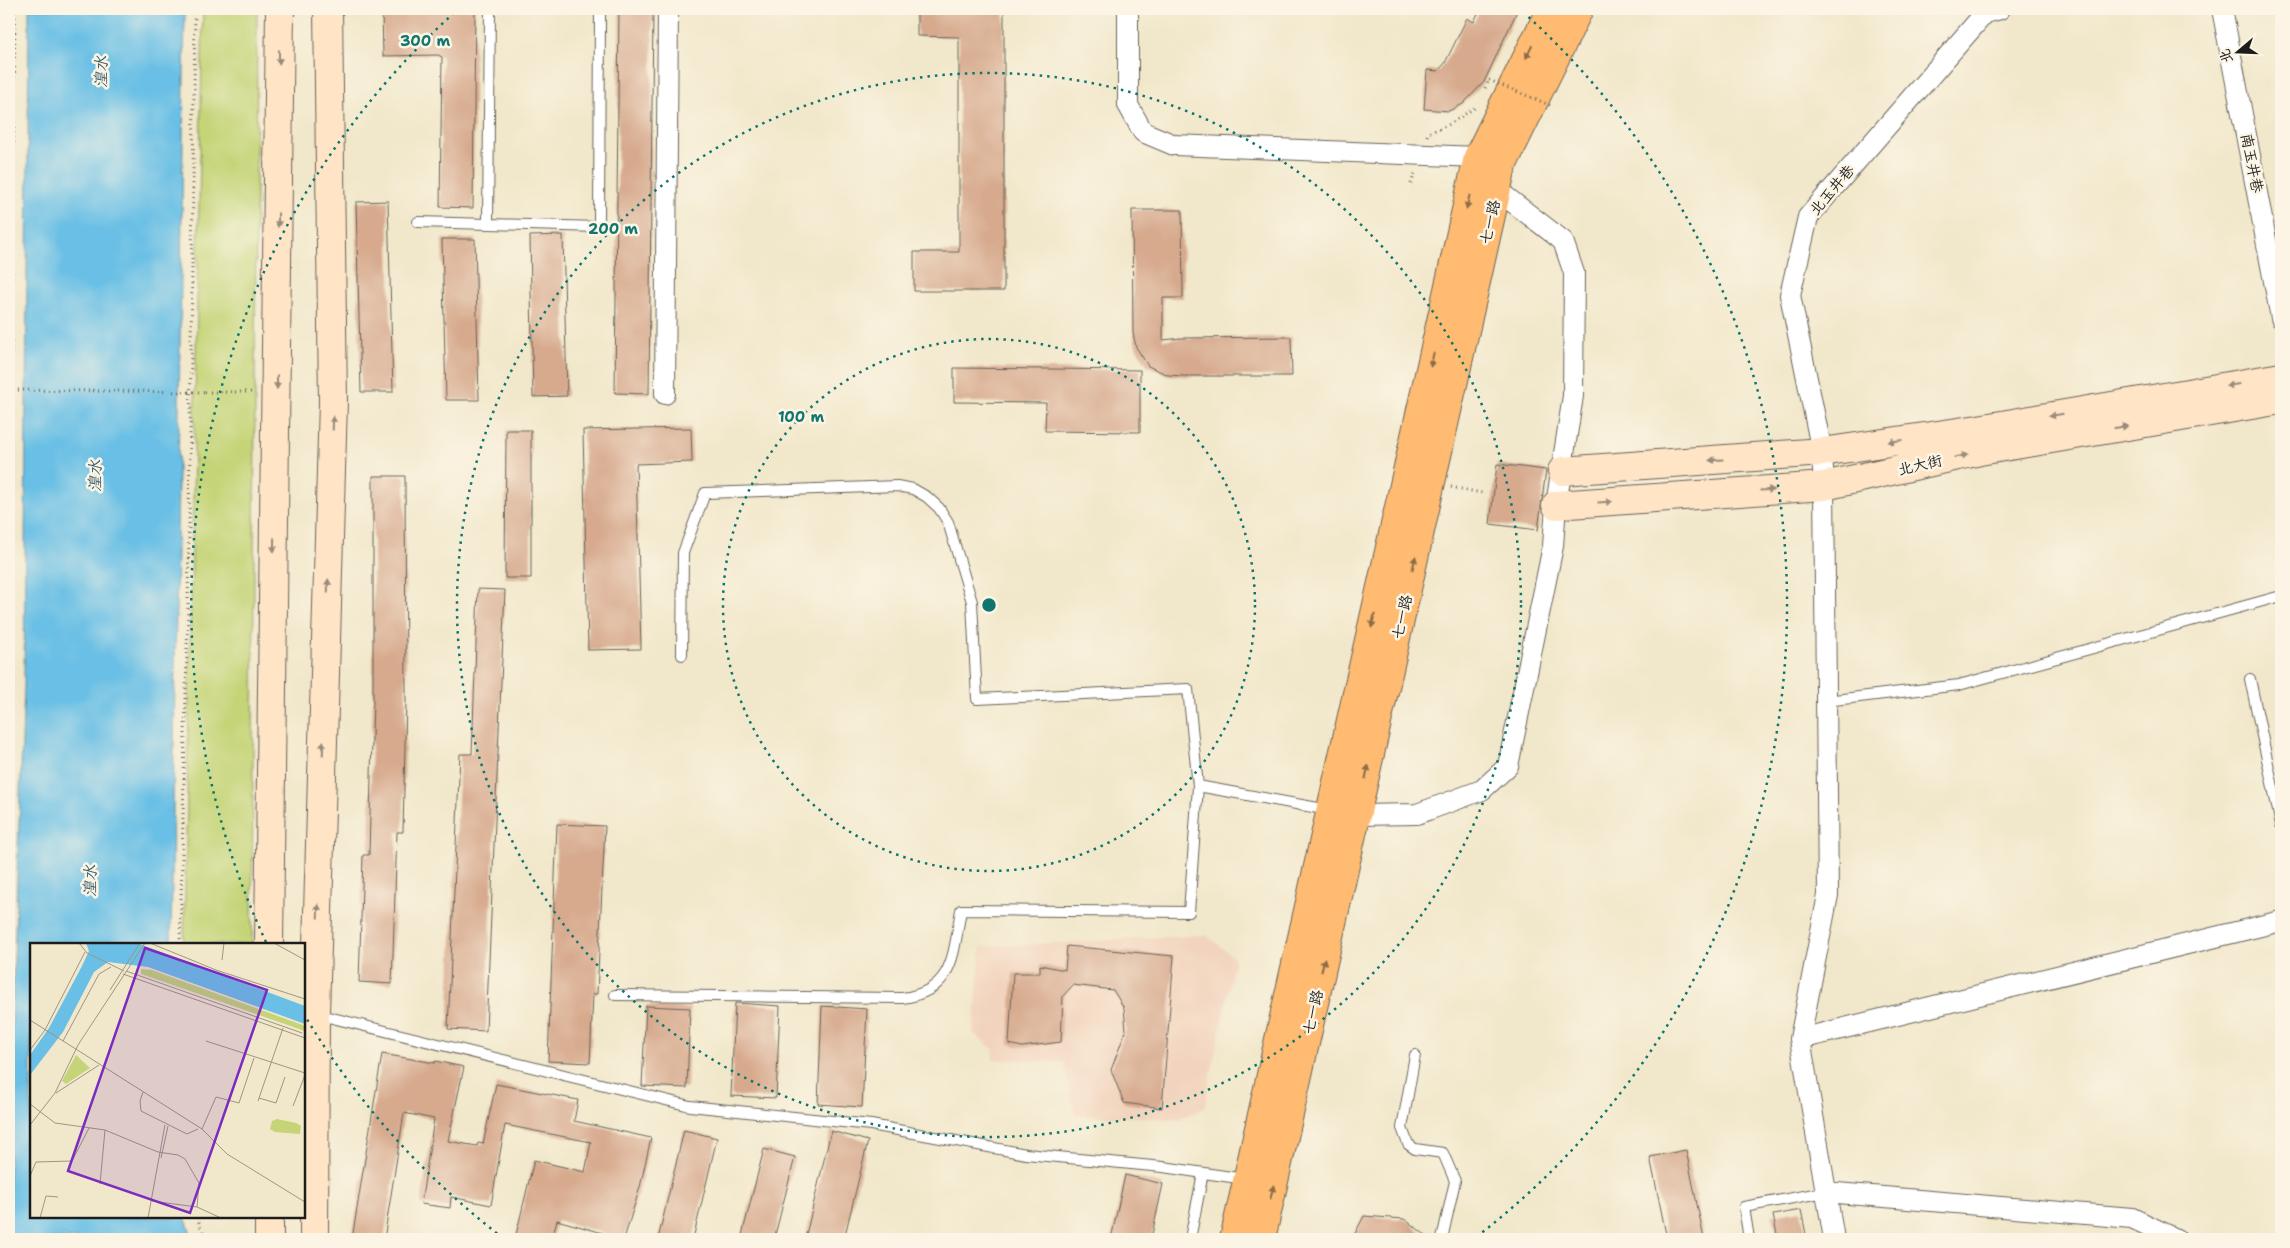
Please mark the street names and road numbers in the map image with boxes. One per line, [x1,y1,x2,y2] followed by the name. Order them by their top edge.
[2236,132,2268,194] street label: 南玉井巷
[1805,161,1859,219] street label: 北玉井巷
[1475,198,1505,246] street label: 七一路
[1896,450,1944,480] street label: 北大街
[1387,593,1417,641] street label: 七一路
[1298,988,1328,1036] street label: 七一路

